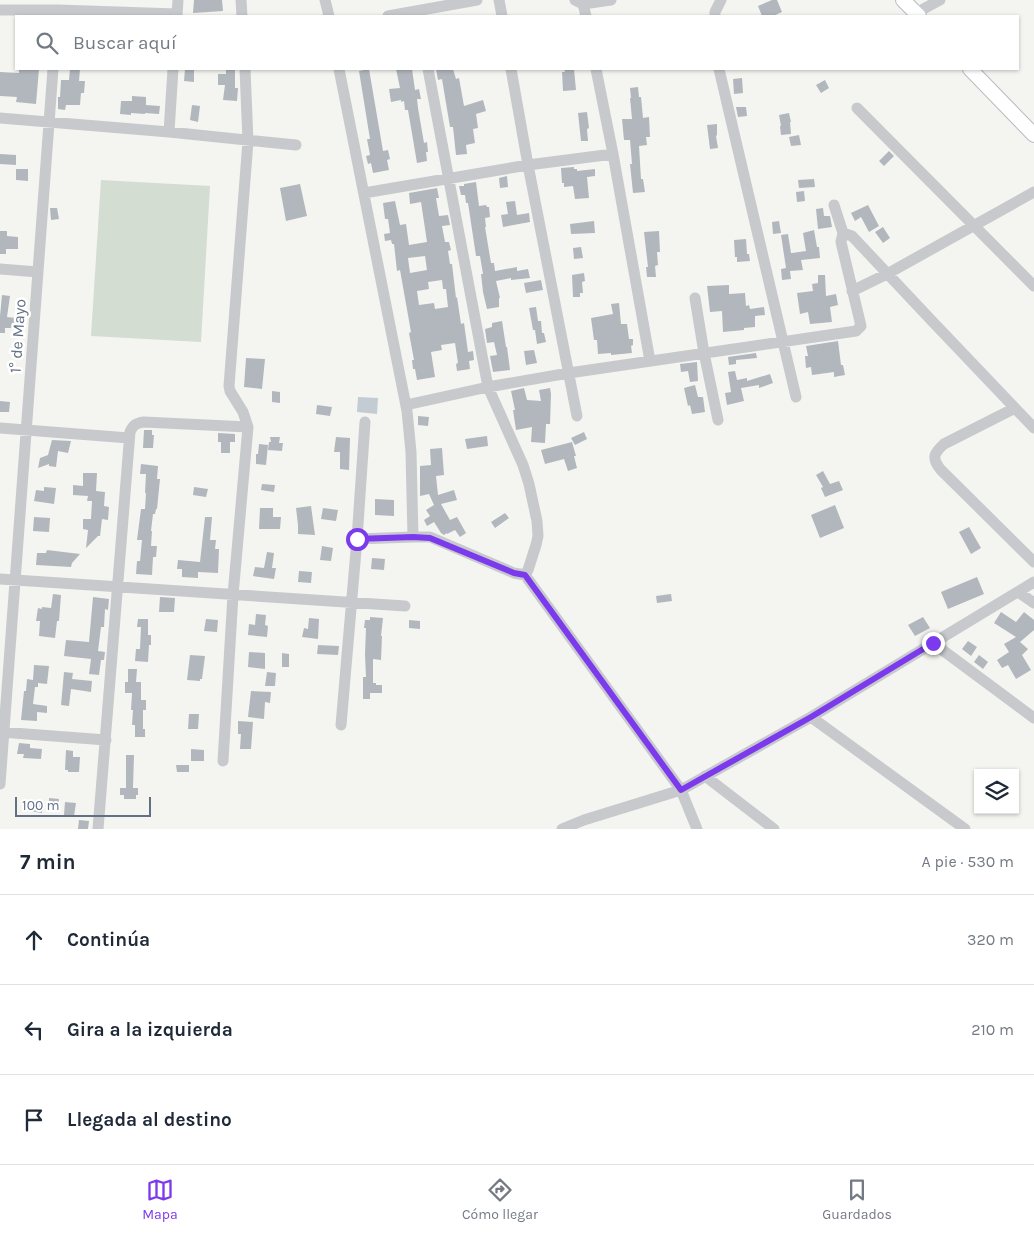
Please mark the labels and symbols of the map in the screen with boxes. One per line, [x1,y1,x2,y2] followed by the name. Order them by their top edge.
[5,298,30,374] street label: 1° de Mayo
[346,528,369,551] route start
[922,632,945,655] route end
[15,794,151,817] scale bar

